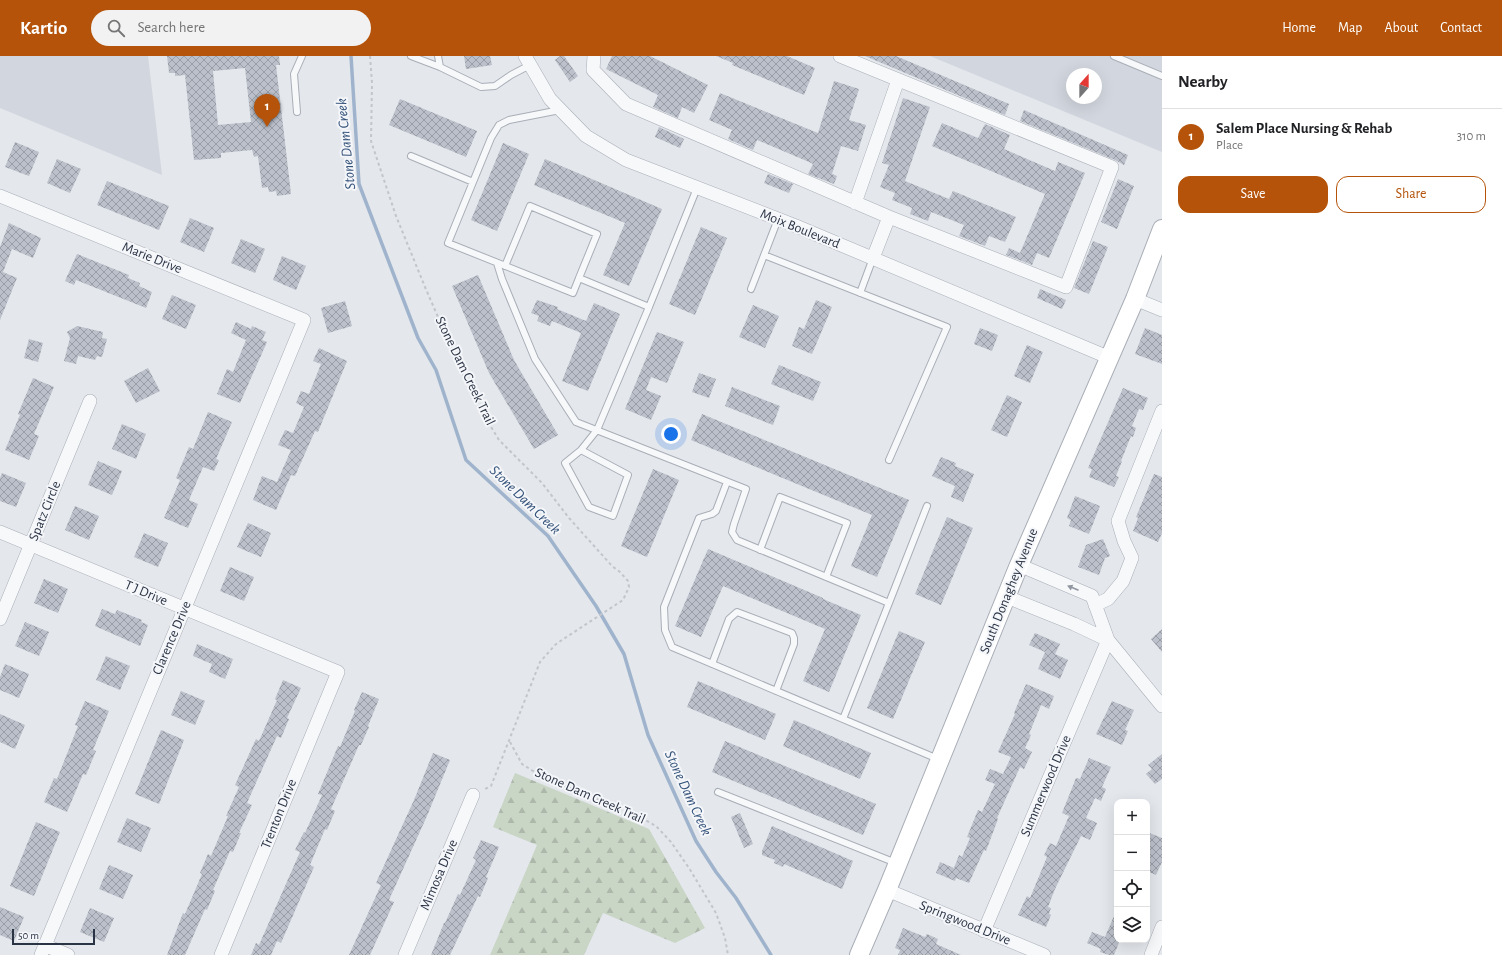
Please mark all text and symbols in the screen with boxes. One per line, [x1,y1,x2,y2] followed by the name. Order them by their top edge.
[91,10,371,46] search box
[105,17,127,39] icon: search
[20,19,67,38] text: Kartio
[137,20,205,35] text: Search here
[1282,21,1316,35] text: Home
[1338,21,1362,35] text: Map
[1384,21,1418,35] text: About
[1440,21,1482,35] text: Contact
[1066,68,1102,104] north arrow
[1178,73,1228,90] text: Nearby
[254,94,280,127] pin: 1
[334,98,358,190] water label: Stone Dam Creek
[1216,121,1392,136] text: Salem Place Nursing & Rehab
[1189,130,1193,143] text: 1
[1457,130,1486,143] text: 310 m
[1216,139,1243,152] text: Place
[1178,176,1328,213] button: Save
[1336,176,1486,213] button: Share
[758,207,842,251] street label: Moix Boulevard
[120,240,184,276] street label: Marie Drive
[433,314,497,428] street label: Stone Dam Creek Trail
[661,424,681,444] your location
[487,463,563,537] water label: Stone Dam Creek
[27,479,63,543] street label: Spatz Circle
[977,526,1041,656] street label: South Donaghey Avenue
[123,578,169,608] street label: T J Drive
[1068,585,1079,591] one-way arrow
[150,599,194,677] street label: Clarence Drive
[1018,733,1074,839] street label: Summerwood Drive
[662,748,714,838] water label: Stone Dam Creek
[533,765,647,827] street label: Stone Dam Creek Trail
[259,777,299,851] street label: Trenton Drive
[1114,799,1150,943] map controls
[1114,799,1150,835] button: +
[1114,835,1150,871] button: −
[418,837,460,913] street label: Mimosa Drive
[1114,871,1150,907] button: locate
[917,898,1013,948] street label: Springwood Drive
[1114,907,1150,943] button: layers
[12,927,95,946] scale bar
[18,930,39,941] text: 50 m

